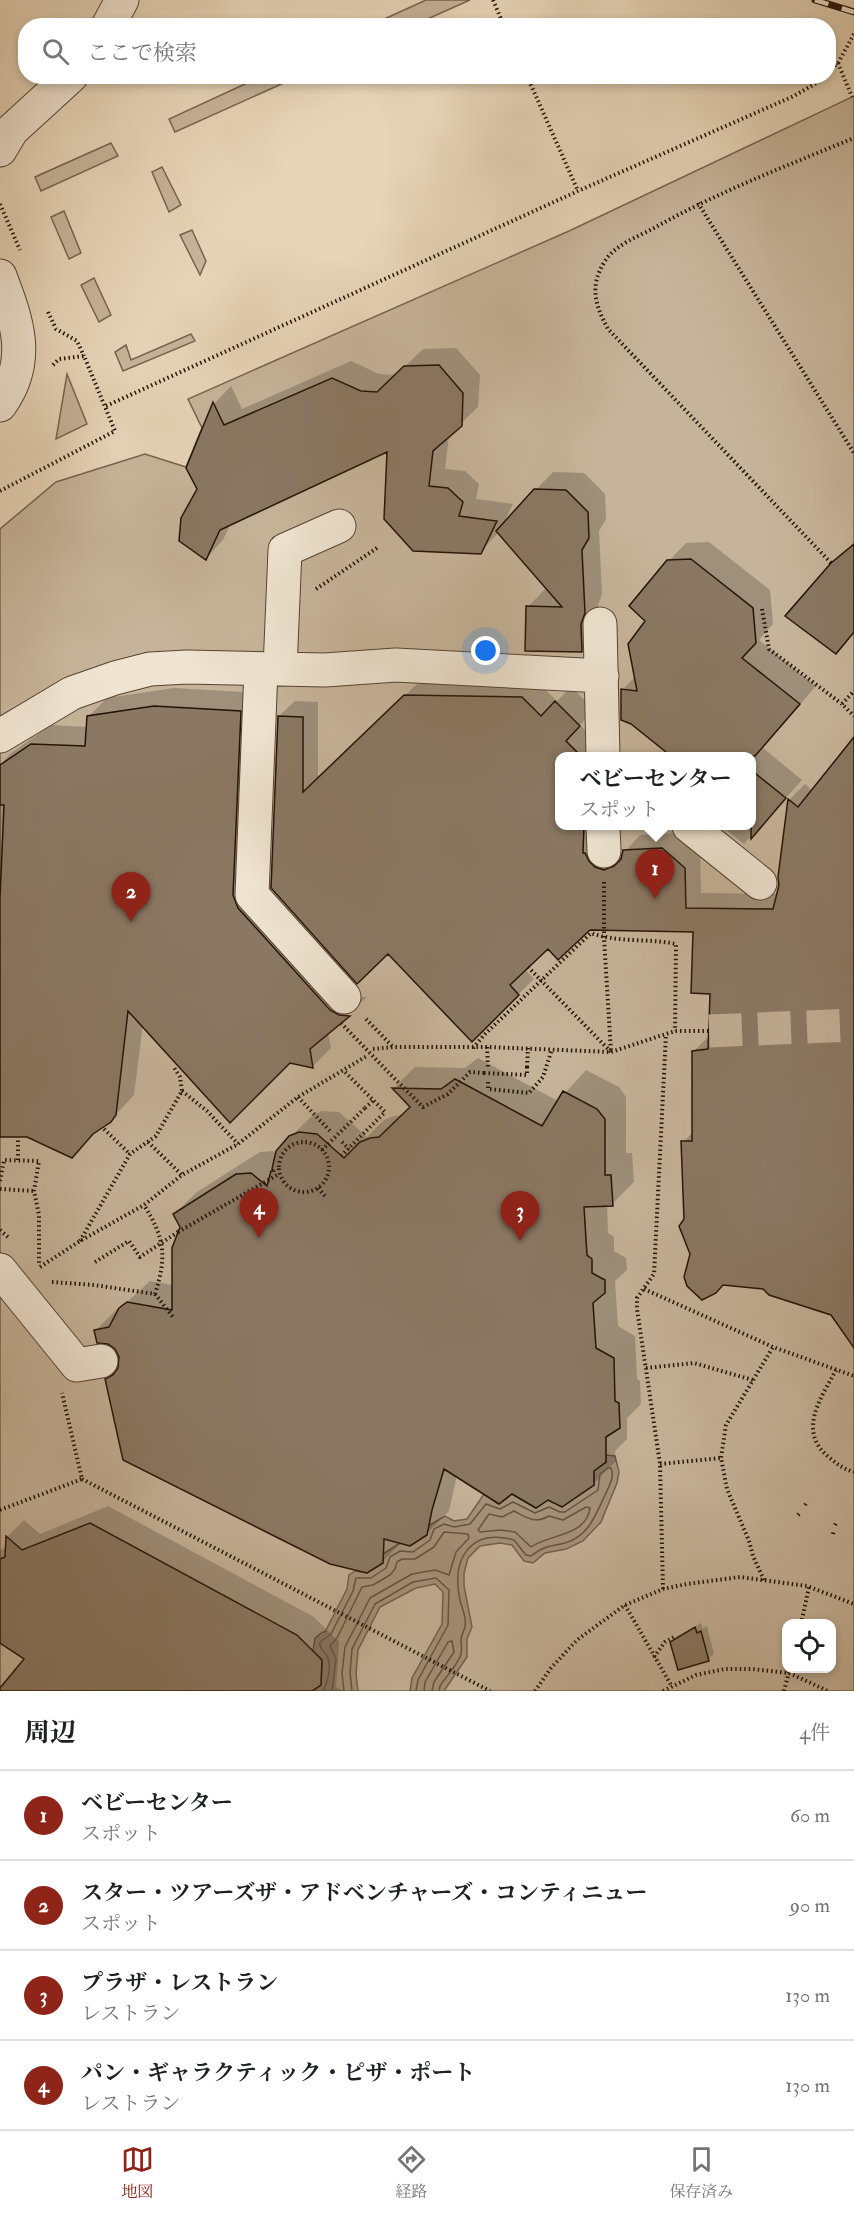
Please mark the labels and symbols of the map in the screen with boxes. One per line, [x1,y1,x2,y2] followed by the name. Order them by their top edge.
[471,636,500,665] your location
[636,850,674,899] pin: 1
[112,872,150,922] pin: 2
[240,1188,278,1238] pin: 4
[500,1192,540,1241] pin: 3

